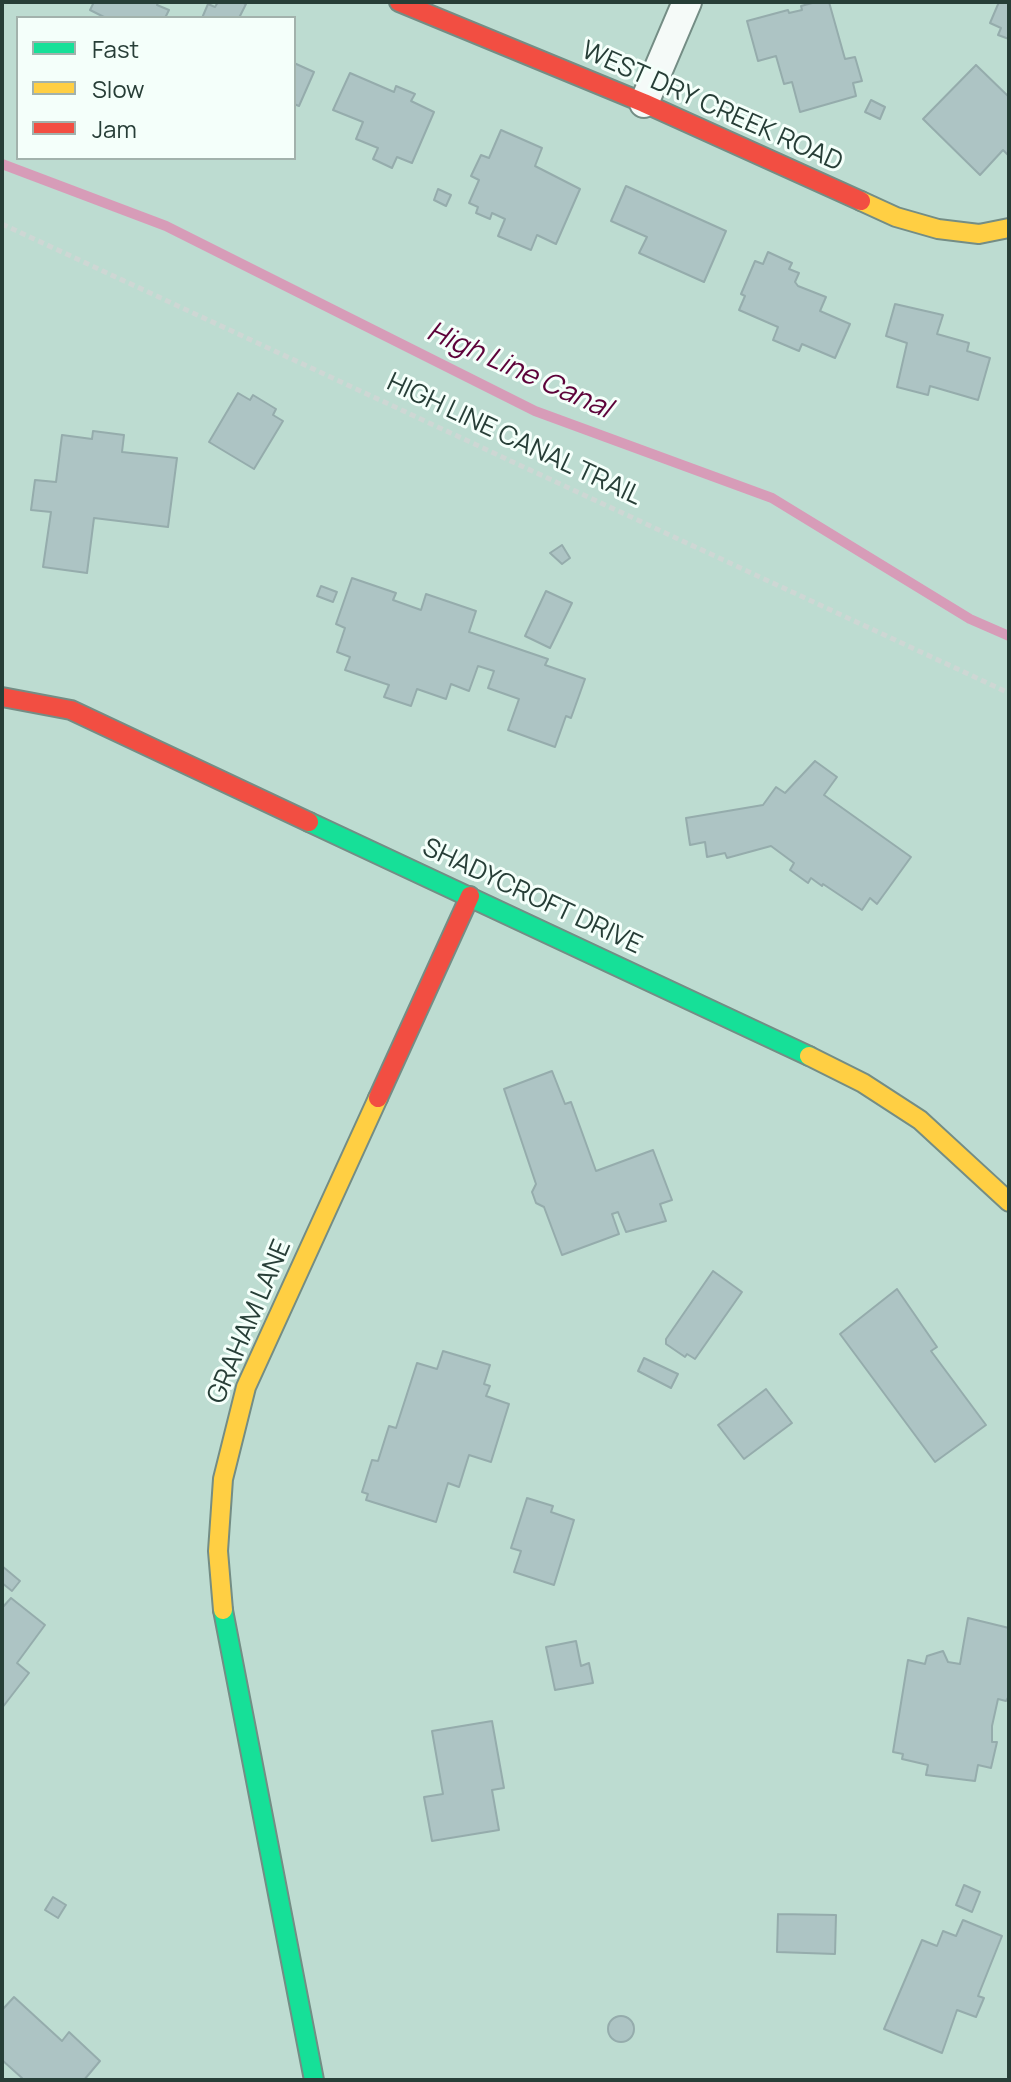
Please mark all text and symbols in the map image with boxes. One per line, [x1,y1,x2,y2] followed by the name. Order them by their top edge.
[16,16,296,160] legend
[92,32,139,65] text: Fast
[577,35,847,179] street label: WEST DRY CREEK ROAD
[92,72,145,105] text: Slow
[92,112,137,145] text: Jam
[422,315,616,427] water label: High Line Canal
[382,367,646,513] street label: HIGH LINE CANAL TRAIL
[417,832,647,962] street label: SHADYCROFT DRIVE
[201,1235,299,1409] street label: GRAHAM LANE

